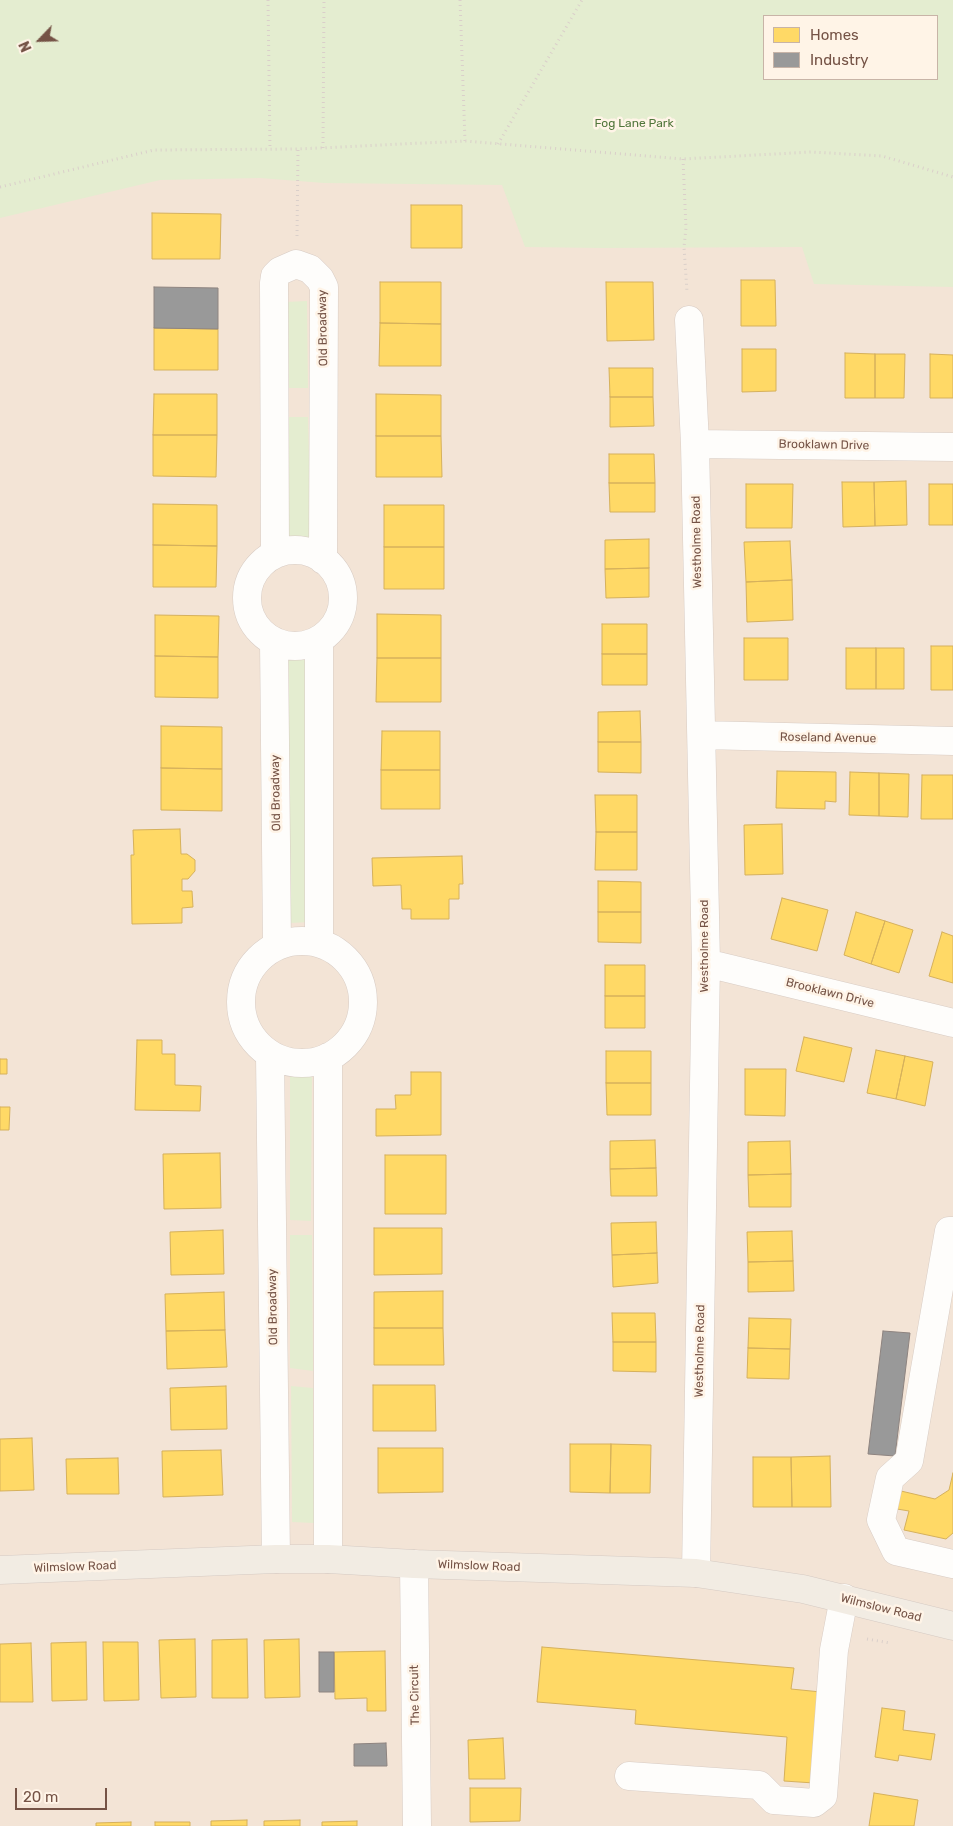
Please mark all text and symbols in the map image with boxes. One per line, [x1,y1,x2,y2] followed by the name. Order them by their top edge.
[15,15,65,65] north arrow
[763,15,938,80] legend
[810,26,859,44] text: Homes
[16,38,36,54] text: N
[810,51,869,69] text: Industry
[594,117,674,131] park label: Fog Lane Park
[315,289,331,367] street label: Old Broadway
[779,437,869,453] street label: Brooklawn Drive
[689,496,705,588] street label: Westholme Road
[780,730,876,746] street label: Roseland Avenue
[268,754,284,832] street label: Old Broadway
[698,900,712,992] street label: Westholme Road
[784,975,876,1011] street label: Brooklawn Drive
[265,1268,281,1346] street label: Old Broadway
[692,1305,708,1397] street label: Westholme Road
[437,1557,521,1575] street label: Wilmslow Road
[33,1558,117,1576] street label: Wilmslow Road
[839,1591,923,1625] street label: Wilmslow Road
[407,1665,423,1725] street label: The Circuit
[18,1778,110,1810] scale bar
[23,1788,58,1806] text: 20 m

